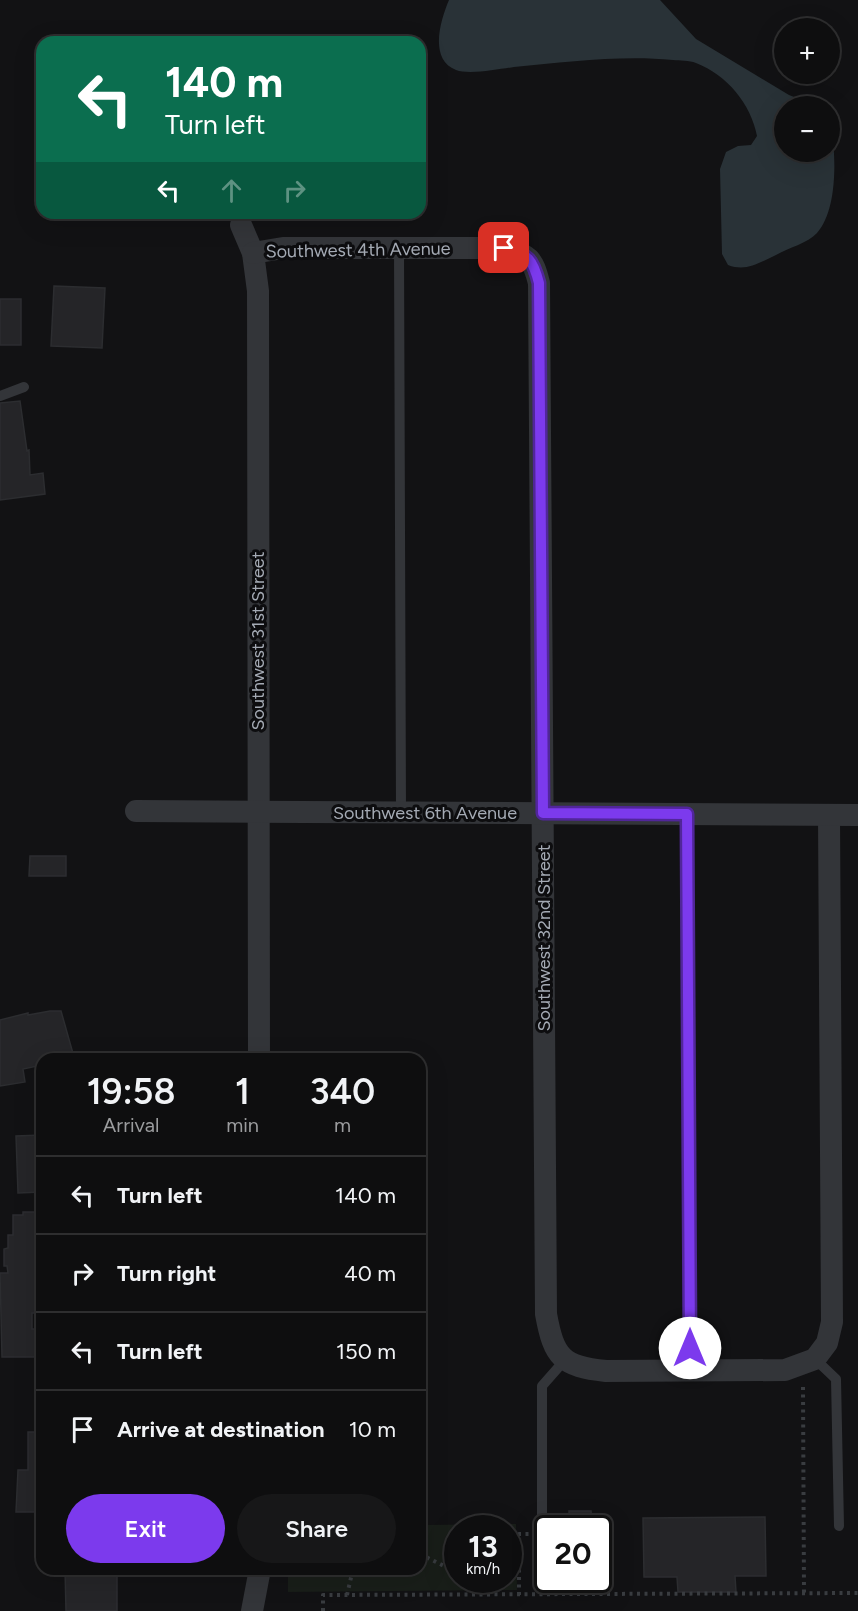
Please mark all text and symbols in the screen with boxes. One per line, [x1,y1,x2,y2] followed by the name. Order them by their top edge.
[774,18,840,162] map controls
[774,18,840,84] button: +
[165,57,283,108] text: 140 m
[66,60,144,138] icon: left
[774,96,840,162] button: −
[165,108,265,141] text: Turn left
[152,174,185,207] icon: left
[215,174,248,207] icon: ahead
[278,174,311,207] icon: right
[478,222,529,273] pin
[487,231,520,264] icon: arrive
[265,237,451,263] street label: Southwest 4th Avenue
[247,551,269,730] street label: Southwest 31st Street
[333,802,517,824] street label: Southwest 6th Avenue
[533,844,555,1031] street label: Southwest 32nd Street
[87,1070,175,1113] text: 19:58
[235,1070,250,1113] text: 1
[310,1070,375,1113] text: 340
[103,1113,159,1137] text: Arrival
[226,1113,259,1137] text: min
[334,1113,351,1137] text: m
[66,1179,99,1212] icon: left
[117,1182,203,1209] text: Turn left
[335,1182,396,1209] text: 140 m
[66,1257,99,1290] icon: right
[117,1260,216,1287] text: Turn right
[344,1260,396,1287] text: 40 m
[658,1316,722,1380] position arrow
[66,1335,99,1368] icon: left
[117,1338,203,1365] text: Turn left
[336,1338,396,1365] text: 150 m
[66,1413,99,1446] icon: arrive
[117,1416,325,1443] text: Arrive at destination
[349,1416,396,1443] text: 10 m
[66,1494,225,1563] button: Exit
[237,1494,396,1563] button: Share
[534,1515,612,1593] speed limit sign: 20
[468,1528,498,1565] text: 13
[466,1560,500,1578] text: km/h

